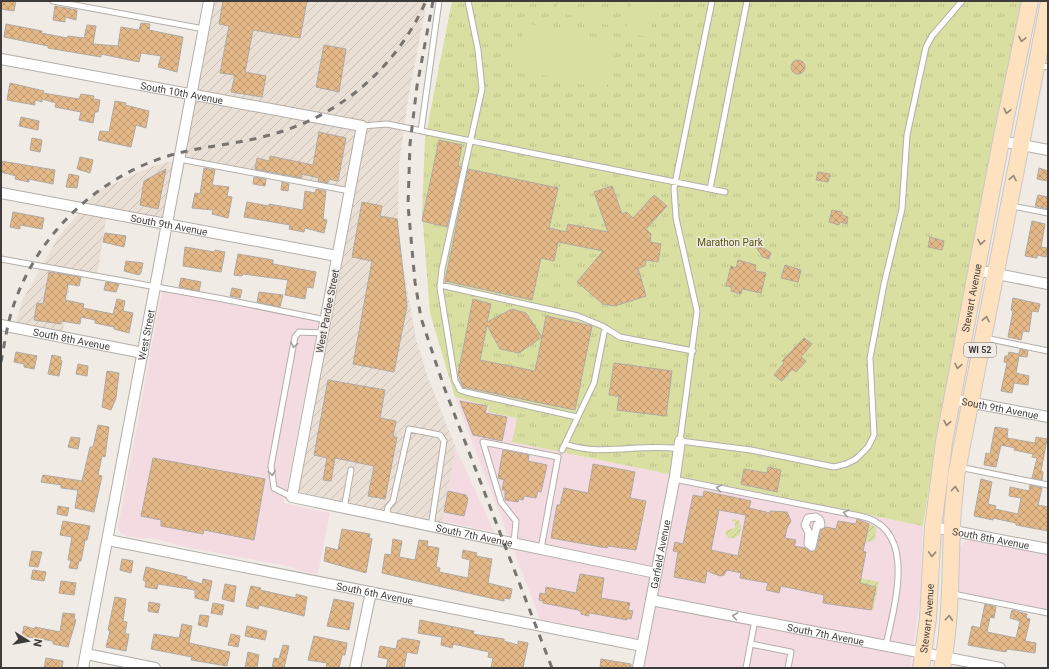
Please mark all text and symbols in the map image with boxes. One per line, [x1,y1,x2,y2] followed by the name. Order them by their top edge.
[1019,36,1027,42] one-way arrow
[140,80,224,106] street label: South 10th Avenue
[1003,108,1012,115] one-way arrow
[1009,175,1017,181] one-way arrow
[130,212,208,238] street label: South 9th Avenue
[697,237,764,248] park label: Marathon Park
[977,239,986,245] one-way arrow
[960,263,984,333] street label: Stewart Avenue
[314,268,341,354] street label: West Pardee Street
[136,309,157,361] street label: West Street
[981,316,989,323] one-way arrow
[32,326,111,352] street label: South 8th Avenue
[290,342,298,348] one-way arrow
[964,343,996,357] road number: WI 52
[954,363,963,369] one-way arrow
[961,396,1039,421] street label: South 9th Avenue
[943,420,952,426] one-way arrow
[267,470,276,476] one-way arrow
[716,484,722,493] one-way arrow
[951,486,960,492] one-way arrow
[843,509,849,518] one-way arrow
[648,519,672,590] street label: Garfield Avenue
[435,522,514,549] street label: South 7th Avenue
[951,526,1030,551] street label: South 8th Avenue
[928,551,936,557] one-way arrow
[335,580,414,606] street label: South 6th Avenue
[918,583,936,654] street label: Stewart Avenue
[731,613,738,621] one-way arrow
[945,615,954,621] one-way arrow
[8,621,48,661] north arrow
[786,622,865,647] street label: South 7th Avenue
[30,638,44,648] text: N

